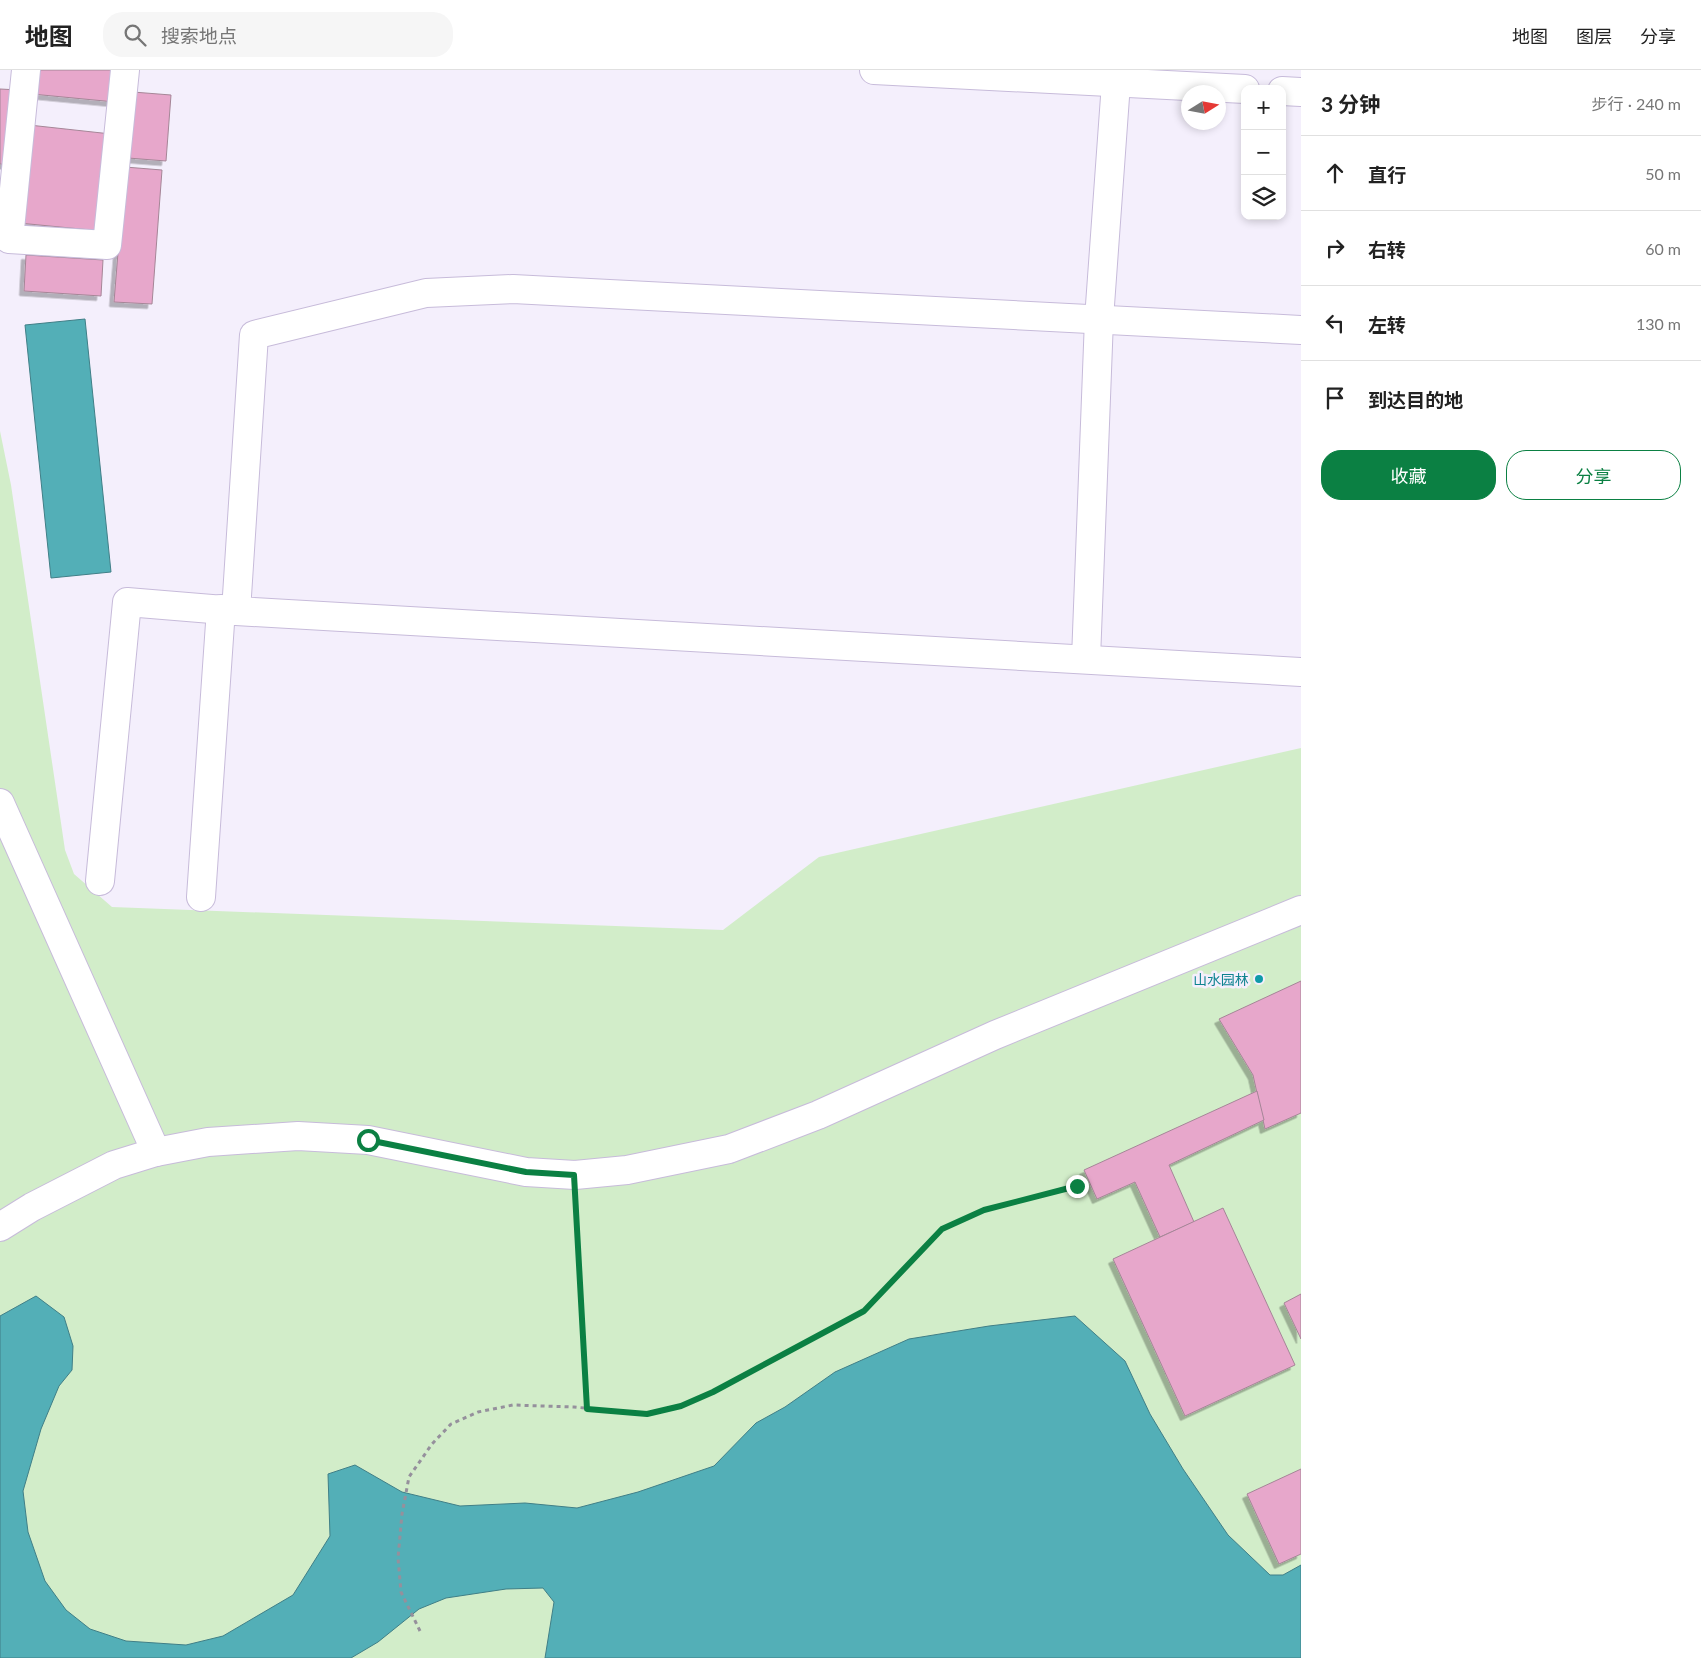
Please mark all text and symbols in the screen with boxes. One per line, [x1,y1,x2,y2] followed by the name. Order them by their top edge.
[103,12,453,57] search box
[25,21,73,50] text: 地图
[121,21,149,49] icon: search
[161,24,237,47] text: 搜索地点
[1512,25,1548,47] text: 地图
[1576,25,1612,47] text: 图层
[1640,25,1676,47] text: 分享
[1181,85,1226,130] north arrow
[1241,85,1286,220] map controls
[1241,85,1286,130] button: +
[1321,91,1380,116] text: 3 分钟
[1592,94,1681,113] text: 步行 · 240 m
[1241,130,1286,175] button: −
[1321,159,1349,187] icon: ahead
[1368,163,1406,186] text: 直行
[1645,164,1681,183] text: 50 m
[1241,175,1286,220] button: layers
[1321,234,1349,262] icon: right
[1368,238,1406,261] text: 右转
[1645,239,1681,258] text: 60 m
[1321,309,1349,337] icon: left
[1368,313,1406,336] text: 左转
[1636,314,1681,333] text: 130 m
[1321,384,1349,412] icon: arrive
[1368,388,1463,411] text: 到达目的地
[1321,450,1496,500] button: 收藏
[1506,450,1681,500] button: 分享
[1193,971,1249,988] place label: 山水园林
[1253,973,1265,985] marker: 山水园林
[357,1129,380,1152] route start
[1066,1175,1089,1198] route end

